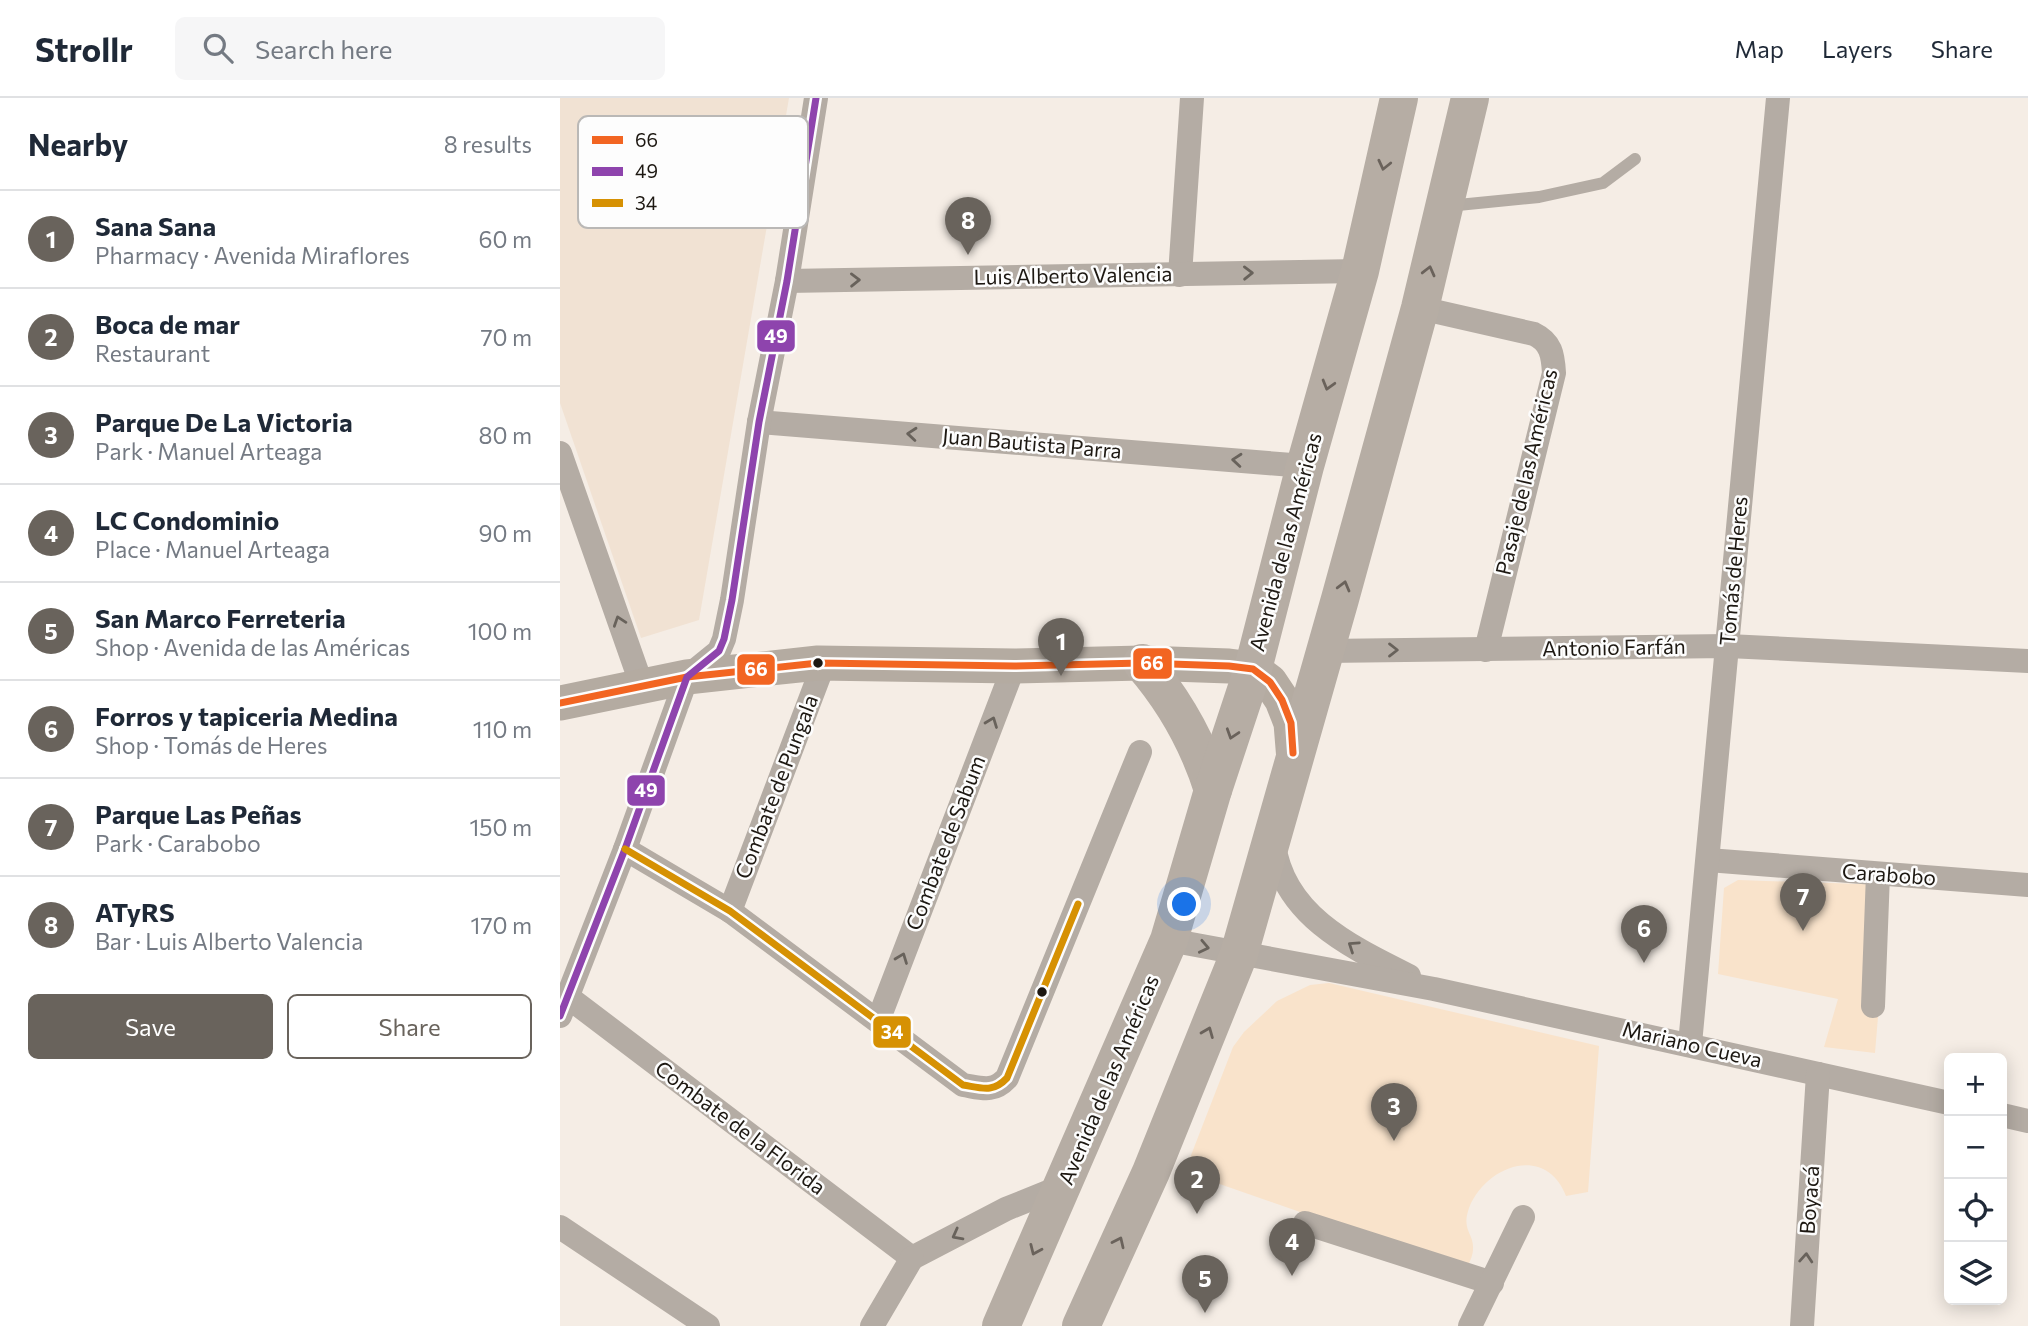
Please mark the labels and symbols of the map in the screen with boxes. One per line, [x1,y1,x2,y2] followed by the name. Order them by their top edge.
[578,116,808,228] legend
[635,128,658,151] text: 66
[1378,158,1392,170] one-way arrow
[635,159,658,182] text: 49
[635,191,657,214] text: 34
[945,197,991,255] pin: 8
[973,260,1173,289] street label: Luis Alberto Valencia
[1243,265,1254,281] one-way arrow
[1421,265,1435,277] one-way arrow
[851,272,861,288] one-way arrow
[756,319,796,353] line badge: 49
[764,324,788,347] text: 49
[1490,366,1561,577] street label: Pasaje de las Américas
[1321,379,1336,391] one-way arrow
[941,422,1123,463] street label: Juan Bautista Parra
[907,427,918,442] one-way arrow
[1243,429,1326,654] street label: Avenida de las Américas
[1231,453,1242,468] one-way arrow
[1714,495,1751,647] street label: Tomás de Heres
[1336,580,1350,592] one-way arrow
[613,616,627,628] one-way arrow
[1038,618,1084,676] pin: 1
[1542,633,1686,660] street label: Antonio Farfán
[1388,643,1399,658] one-way arrow
[1132,647,1173,680] line badge: 66
[1140,651,1164,674] text: 66
[736,653,776,686] line badge: 66
[811,656,825,670] unlabelled marker
[744,657,768,680] text: 66
[729,691,822,882] street label: Combate de Pungala
[984,717,998,729] one-way arrow
[1225,728,1240,740] one-way arrow
[900,752,989,933] street label: Combate de Sabum
[626,774,666,807] line badge: 49
[634,778,658,801] text: 49
[1841,858,1937,889] street label: Carabobo
[1780,873,1826,931] pin: 7
[1167,887,1201,921] your location
[1621,905,1667,963] pin: 6
[1198,938,1210,953] one-way arrow
[1347,941,1360,954] one-way arrow
[894,952,908,964] one-way arrow
[1052,971,1163,1188] street label: Avenida de las Américas
[1035,985,1049,999] unlabelled marker
[872,1015,912,1049] line badge: 34
[1620,1015,1765,1072] street label: Mariano Cueva
[881,1020,904,1043] text: 34
[1200,1027,1214,1039] one-way arrow
[651,1055,831,1199] street label: Combate de la Florida
[1371,1083,1417,1141] pin: 3
[1174,1156,1220,1214] pin: 2
[1794,1165,1823,1235] street label: Boyacá
[1269,1218,1315,1276] pin: 4
[952,1227,964,1240] one-way arrow
[1111,1237,1125,1249] one-way arrow
[1029,1242,1043,1255] one-way arrow
[1798,1252,1813,1263] one-way arrow
[1182,1255,1228,1313] pin: 5

